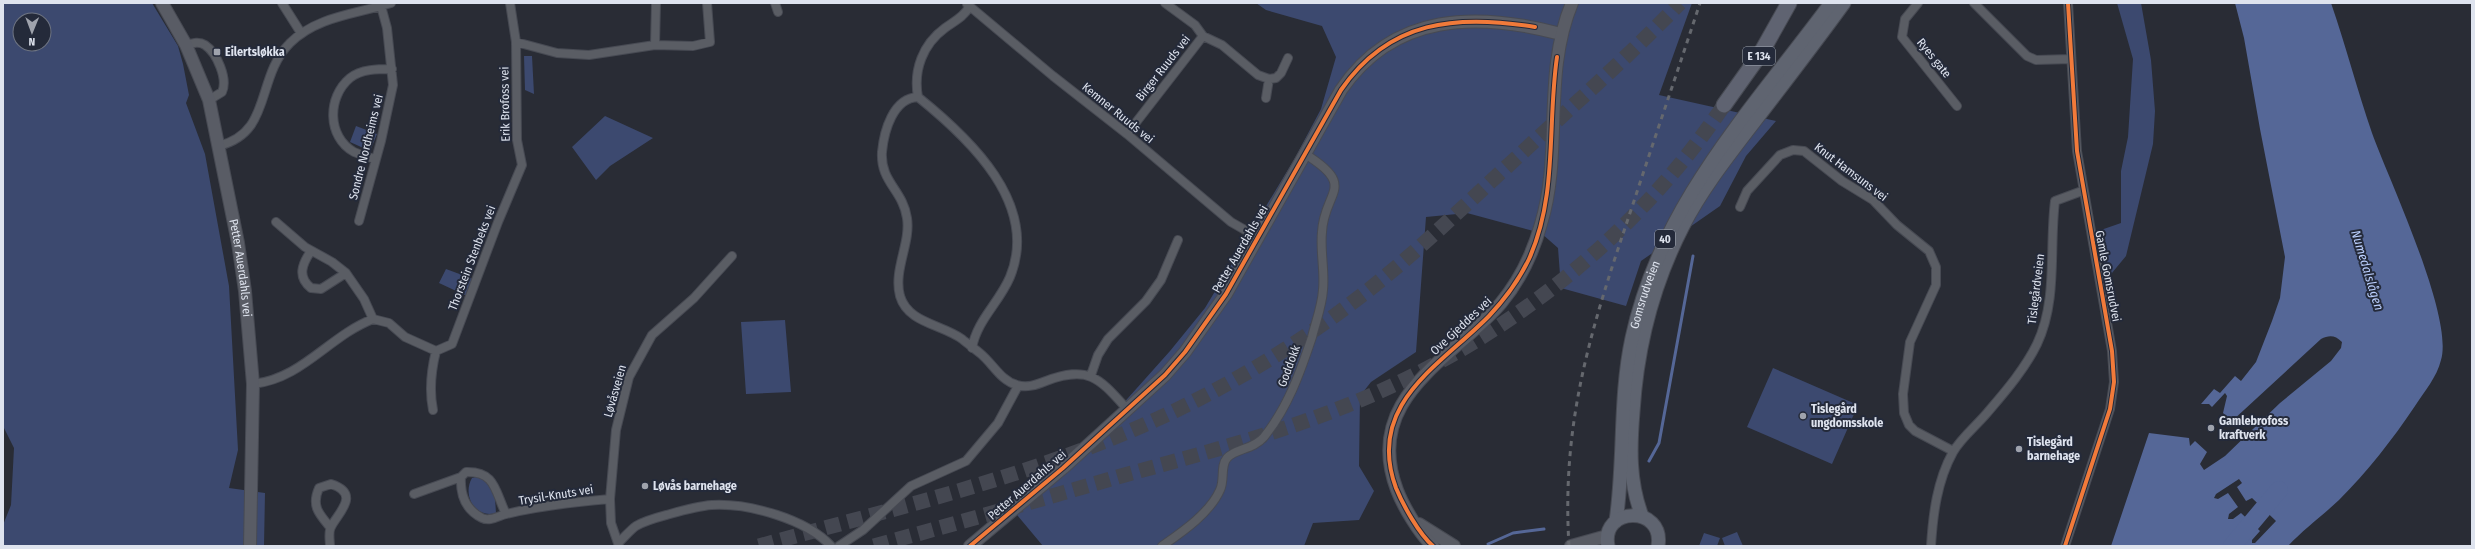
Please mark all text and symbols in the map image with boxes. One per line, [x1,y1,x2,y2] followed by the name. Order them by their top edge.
[12,12,52,52] north arrow
[1133,32,1193,104] street label: Birger Ruuds vei
[28,35,35,48] text: N
[1914,35,1954,81] street label: Ryes gate
[225,45,285,59] place label: Eilertsløkka
[212,47,222,57] marker: Eilertsløkka
[1743,47,1775,65] road number: E 134
[497,66,513,142] street label: Erik Brofoss vei
[1079,80,1157,146] street label: Kemner Ruuds vei
[346,93,386,201] street label: Sondre Nordheims vei
[1812,140,1890,204] street label: Knut Hamsuns vei
[1209,203,1271,295] street label: Petter Auerdahls vei
[446,204,498,312] street label: Thorstein Stenbeks vei
[226,218,254,318] street label: Petter Auerdahls vei
[2348,228,2387,312] water label: Numedalslågen
[2092,229,2124,323] street label: Gamle Gomsrudvei
[1655,230,1675,248] road number: 40
[2025,253,2047,325] street label: Tislegårdveien
[1627,259,1663,330] street label: Gomsrudveien
[1428,294,1494,358] street label: Ove Gjeddes vei
[1275,343,1303,389] street label: Goddokk
[601,363,629,419] street label: Løvåsveien
[1811,402,1883,430] place label: Tislegård ungdomsskole
[1798,411,1808,421] marker: Tislegård ungdomsskole
[2219,414,2289,442] place label: Gamlebrofoss kraftverk
[2206,423,2216,433] marker: Gamlebrofoss kraftverk
[2027,435,2080,463] place label: Tislegård barnehage
[2014,444,2024,454] marker: Tislegård barnehage
[985,447,1069,523] street label: Petter Auerdahls vei
[653,479,737,493] place label: Løvås barnehage
[640,481,650,491] marker: Løvås barnehage
[518,482,594,508] street label: Trysil-Knuts vei

